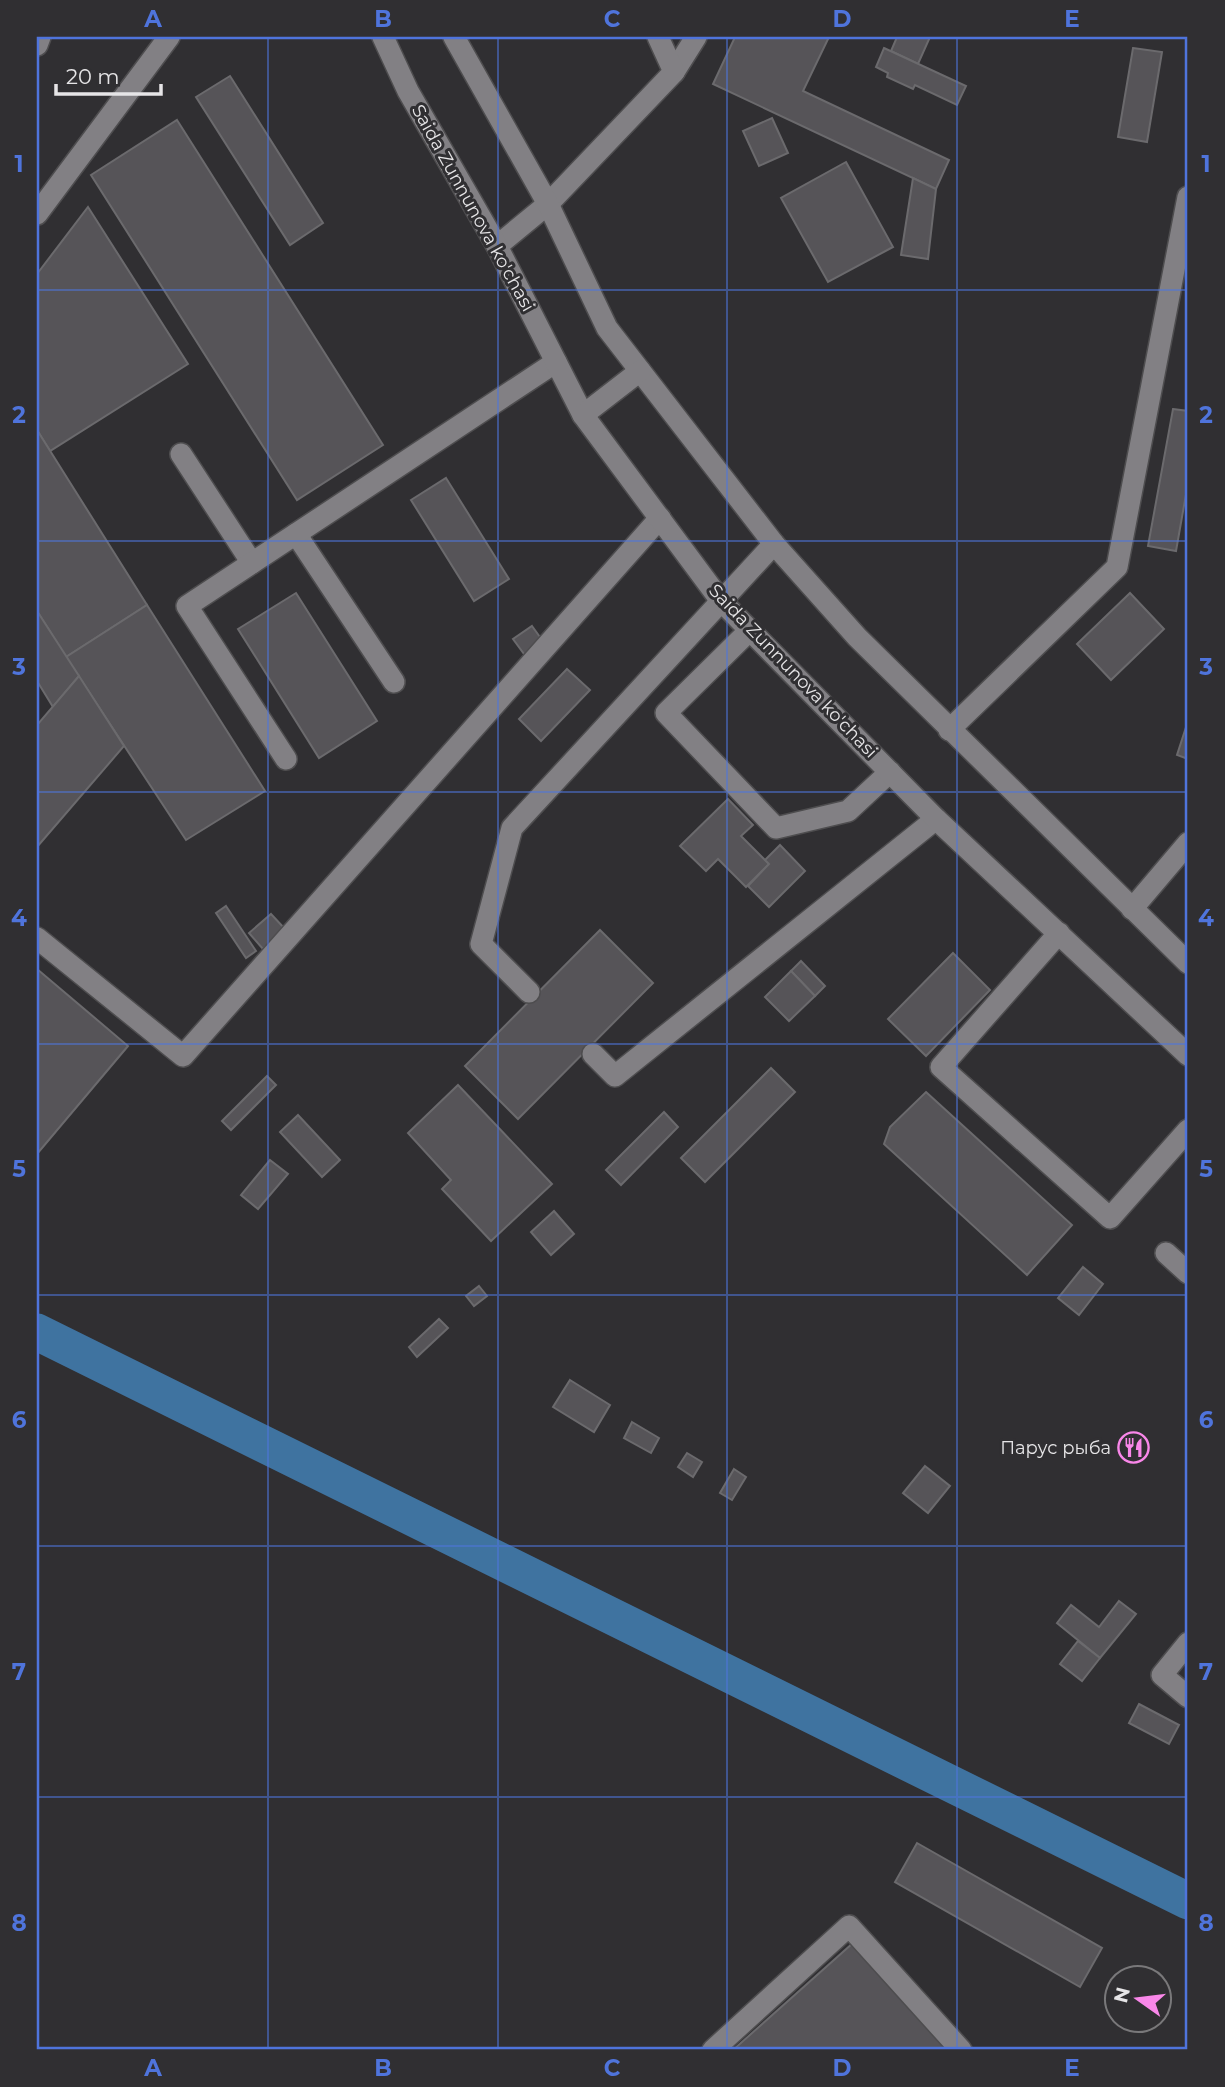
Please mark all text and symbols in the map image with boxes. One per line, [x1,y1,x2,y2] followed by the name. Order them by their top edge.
[143,5,162,33] text: A
[374,5,392,33] text: B
[604,5,621,33] text: C
[833,5,852,33] text: D
[1064,5,1080,33] text: E
[56,52,161,96] scale bar
[66,64,120,89] text: 20 m
[407,101,539,315] street label: Saida Zunnunova ko'chasi
[14,150,24,178] text: 1
[1201,150,1211,178] text: 1
[12,401,26,429] text: 2
[1199,401,1213,429] text: 2
[704,579,882,763] street label: Saida Zunnunova ko'chasi
[11,653,26,681] text: 3
[1198,653,1213,681] text: 3
[11,904,27,932] text: 4
[1198,904,1214,932] text: 4
[12,1155,26,1183] text: 5
[1199,1155,1213,1183] text: 5
[12,1406,27,1434] text: 6
[1199,1406,1214,1434] text: 6
[1117,1431,1151,1465] restaurant icon: Парус рыба
[1000,1437,1111,1459] place label: Парус рыба
[12,1658,26,1686] text: 7
[1199,1658,1213,1686] text: 7
[11,1909,27,1937] text: 8
[1198,1909,1214,1937] text: 8
[1102,1965,1172,2035] north arrow
[1109,1985,1135,2005] text: N
[143,2054,162,2082] text: A
[374,2054,392,2082] text: B
[604,2054,621,2082] text: C
[833,2054,852,2082] text: D
[1064,2054,1080,2082] text: E

